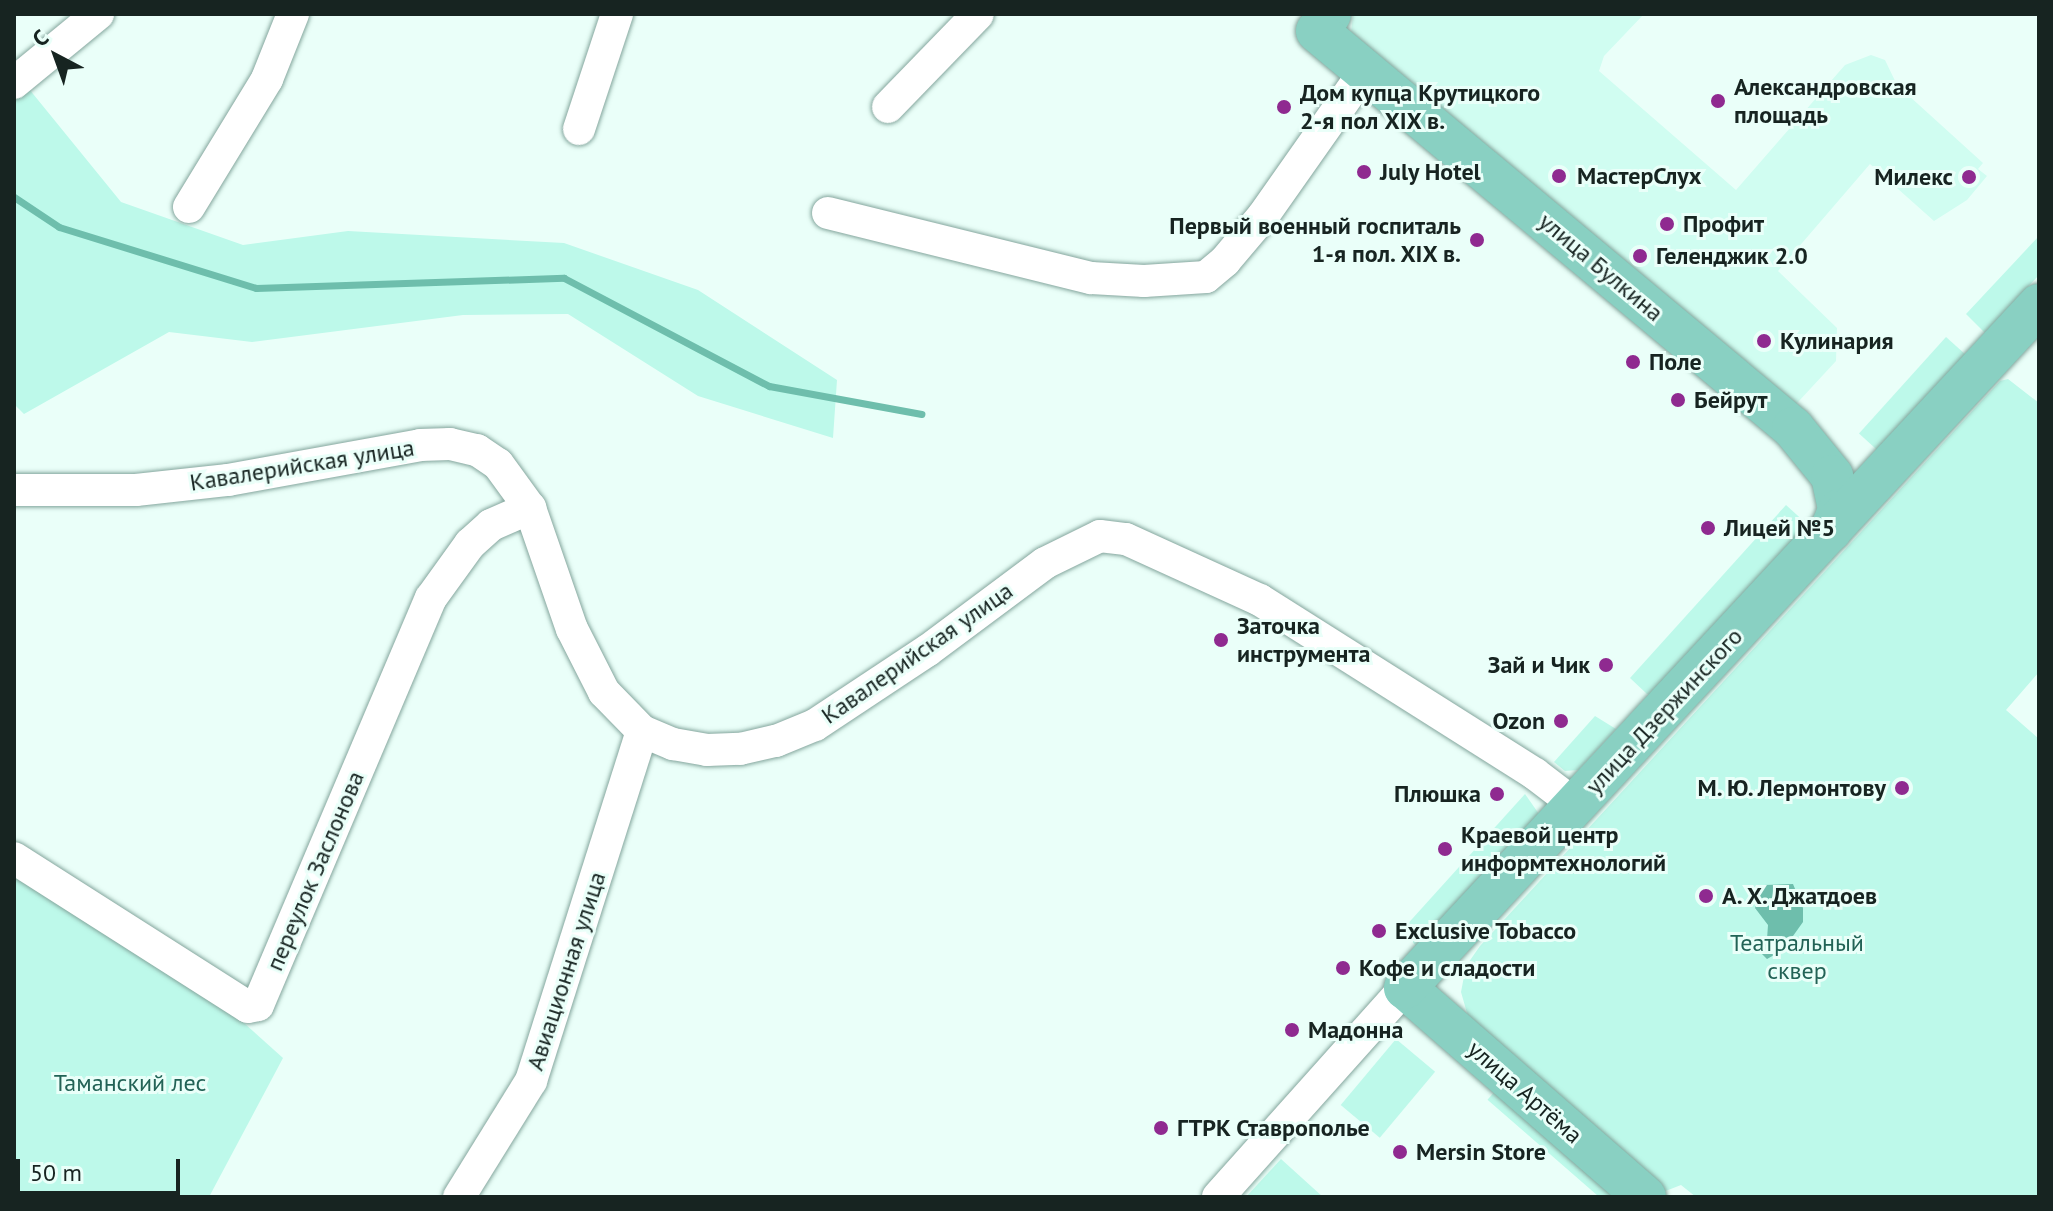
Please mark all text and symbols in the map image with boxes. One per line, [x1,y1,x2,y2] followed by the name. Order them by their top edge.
[16,16,96,96] north arrow
[26,23,54,52] text: С
[1734,73,1917,129] place label: Александровская площадь
[1300,79,1540,135] place label: Дом купца Крутицкого 2-я пол XIX в.
[1709,92,1727,110] marker: Александровская площадь
[1275,98,1293,116] marker: Дом купца Крутицкого 2-я пол XIX в.
[1380,158,1482,186] place label: July Hotel
[1577,162,1701,190] place label: МастерСлух
[1355,163,1373,181] marker: July Hotel
[1874,163,1953,191] place label: Милекс
[1548,165,1570,187] marker: МастерСлух
[1960,168,1978,186] marker: Милекс
[1533,207,1669,327] street label: улица Булкина
[1683,210,1764,238] place label: Профит
[1169,212,1461,268] place label: Первый военный госпиталь 1-я пол. XIX в.
[1658,215,1676,233] marker: Профит
[1468,231,1486,249] marker: Первый военный госпиталь 1-я пол. XIX в.
[1656,242,1808,270] place label: Геленджик 2.0
[1631,247,1649,265] marker: Геленджик 2.0
[1780,327,1894,355] place label: Кулинария
[1755,332,1773,350] marker: Кулинария
[1649,348,1702,376] place label: Поле
[1624,353,1642,371] marker: Поле
[1694,386,1768,414] place label: Бейрут
[1669,391,1687,409] marker: Бейрут
[188,433,416,497] street label: Кавалерийская улица
[1724,514,1835,542] place label: Лицей №5
[1699,519,1717,537] marker: Лицей №5
[816,576,1018,730] street label: Кавалерийская улица
[1237,612,1370,668] place label: Заточка инструмента
[1579,622,1749,800] street label: улица Дзержинского
[1212,631,1230,649] marker: Заточка инструмента
[1488,651,1590,679] place label: Зай и Чик
[1597,656,1615,674] marker: Зай и Чик
[1493,707,1545,735] place label: Ozon
[1552,712,1570,730] marker: Ozon
[260,767,370,975] street label: переулок Заслонова
[1694,774,1886,802] place label: М. Ю. Лермонтову
[1893,779,1911,797] marker: М. Ю. Лермонтову
[1394,780,1481,808] place label: Плюшка
[1488,785,1506,803] marker: Плюшка
[1461,821,1666,877] place label: Краевой центр информтехнологий
[1436,840,1454,858] marker: Краевой центр информтехнологий
[520,868,612,1074] street label: Авиационная улица
[1722,882,1881,910] place label: А. Х. Джатдоев
[1697,887,1715,905] marker: А. Х. Джатдоев
[1395,917,1577,945] place label: Exclusive Tobacco
[1370,922,1388,940] marker: Exclusive Tobacco
[1730,929,1864,985] park label: Театральный сквер
[1359,954,1535,982] place label: Кофе и сладости
[1334,959,1352,977] marker: Кофе и сладости
[1308,1016,1403,1044] place label: Мадонна
[1283,1021,1301,1039] marker: Мадонна
[1462,1034,1588,1150] street label: улица Артёма
[54,1069,206,1097] park label: Таманский лес
[1177,1114,1370,1142] place label: ГТРК Ставрополье
[1152,1119,1170,1137] marker: ГТРК Ставрополье
[1416,1138,1546,1166] place label: Mersin Store
[20,1143,184,1193] scale bar
[1391,1143,1409,1161] marker: Mersin Store
[30,1157,82,1188] text: 50 m

